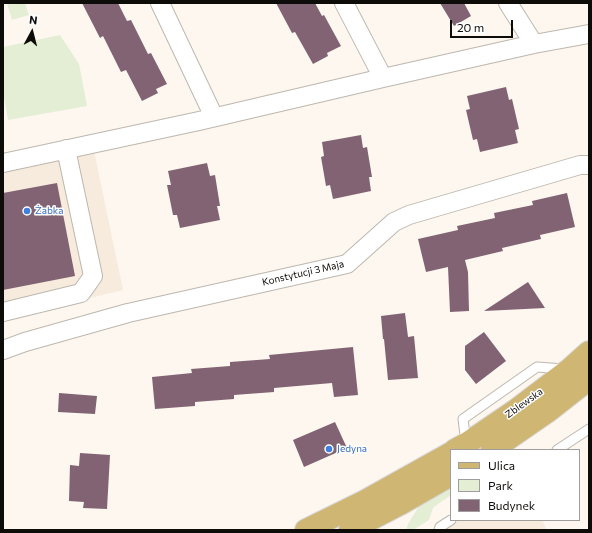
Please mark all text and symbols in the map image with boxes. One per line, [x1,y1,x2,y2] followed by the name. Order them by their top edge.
[12,12,52,52] north arrow
[452,12,515,38] scale bar
[29,13,38,27] text: N
[457,20,484,34] text: 20 m
[35,205,64,217] place label: Żabka
[22,206,32,216] marker: Żabka
[261,258,345,288] street label: Konstytucji 3 Maja
[503,385,545,421] street label: Zblewska
[337,443,367,455] place label: Jedyna
[324,444,334,454] marker: Jedyna
[450,449,580,521] legend
[488,458,515,472] text: Ulica
[488,478,513,492] text: Park
[488,498,535,512] text: Budynek

